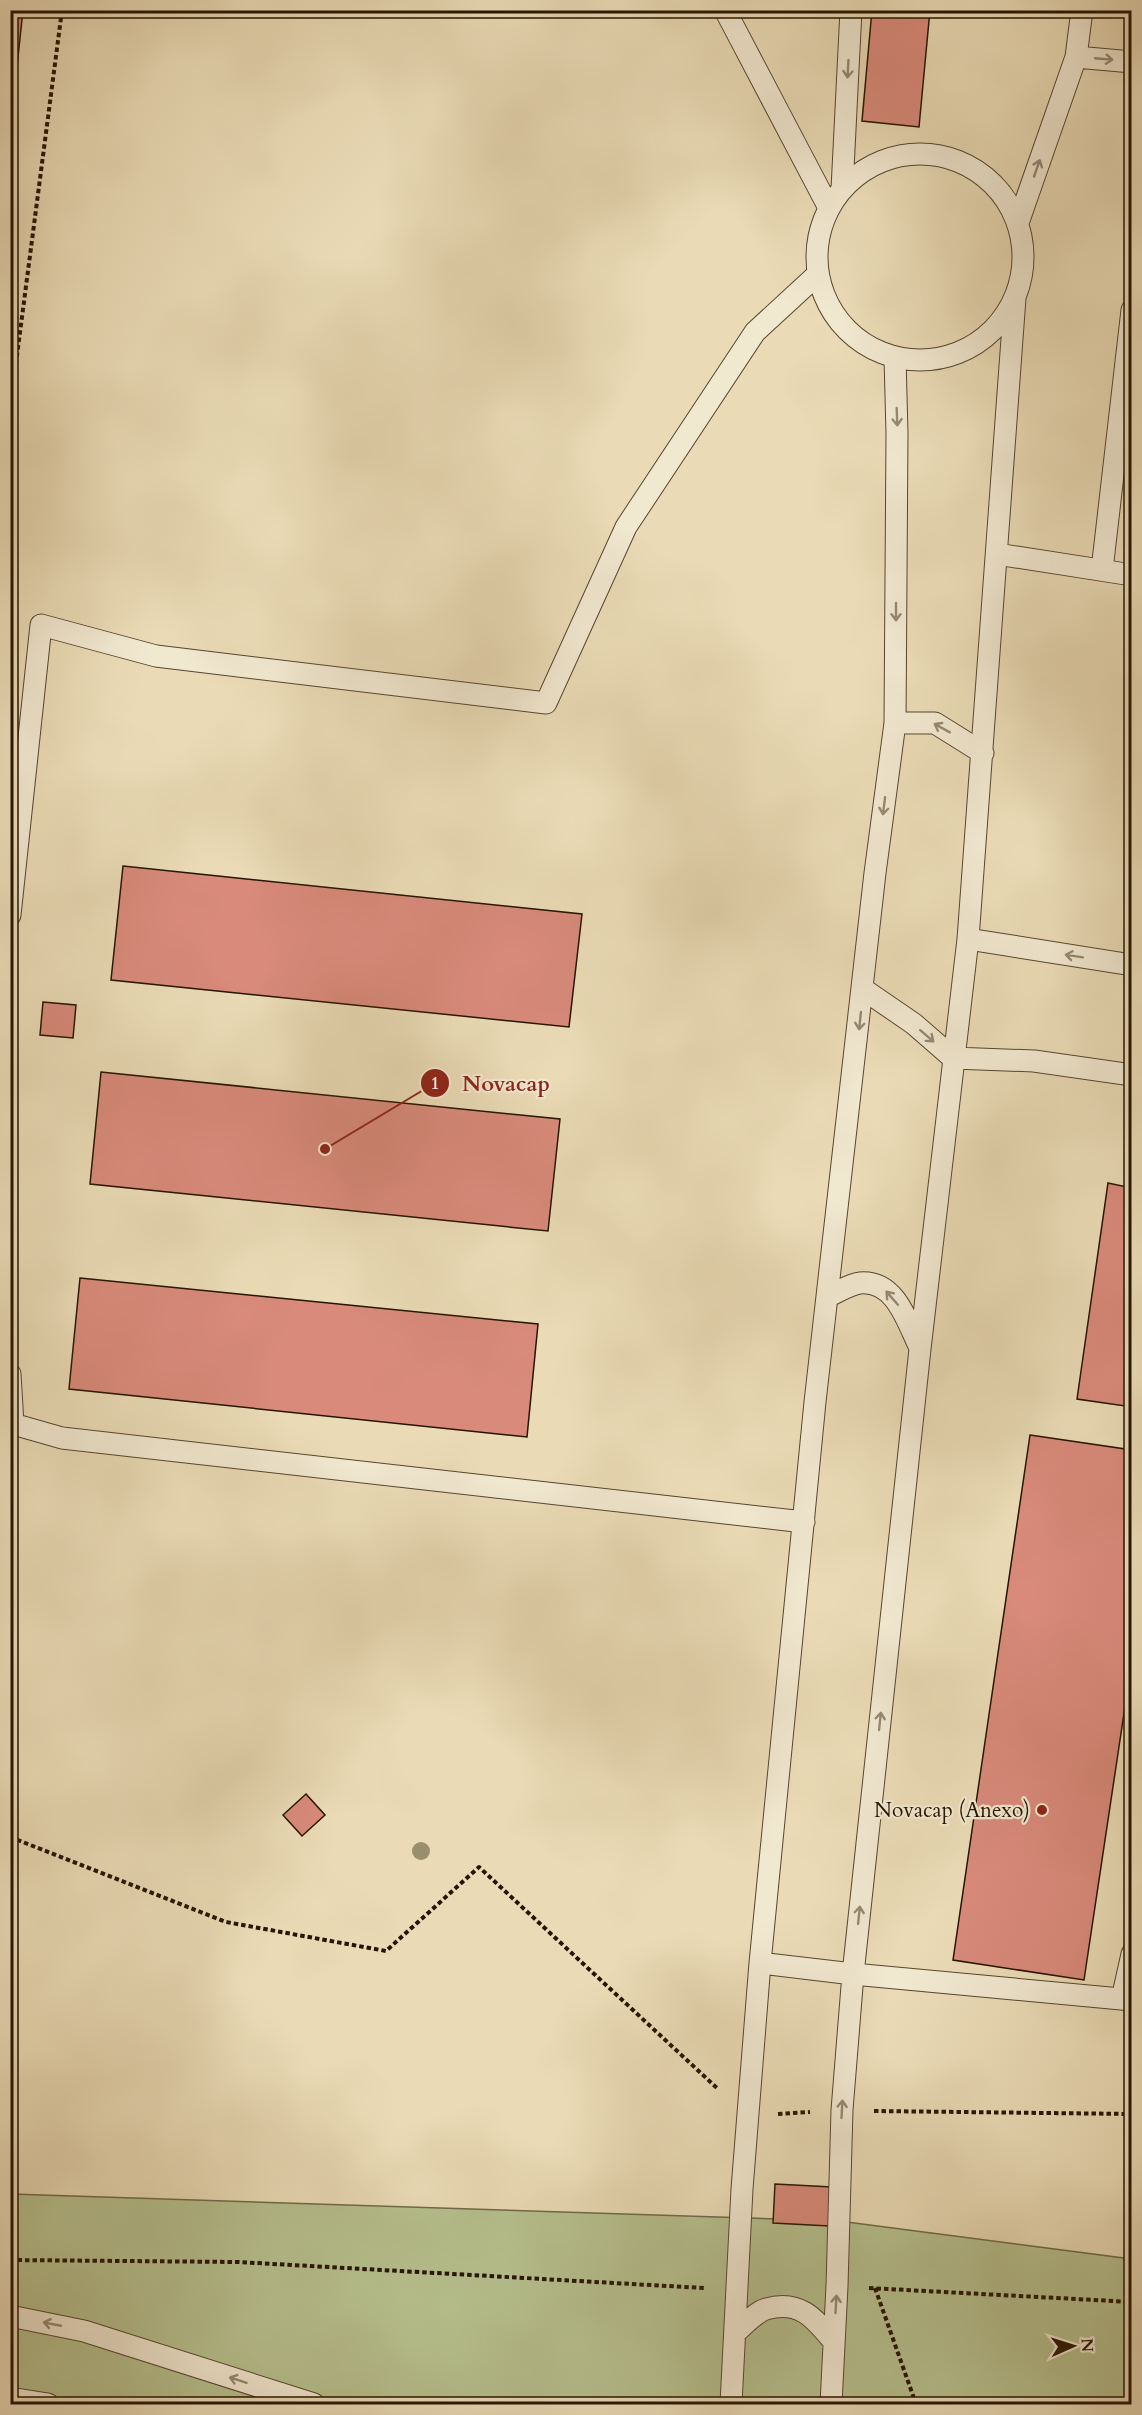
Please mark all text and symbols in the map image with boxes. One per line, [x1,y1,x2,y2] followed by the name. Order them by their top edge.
[1093,54,1113,65] one-way arrow
[843,58,854,78] one-way arrow
[1032,159,1043,177] one-way arrow
[891,406,902,426] one-way arrow
[890,601,902,621] one-way arrow
[934,722,951,734] one-way arrow
[878,796,889,815] one-way arrow
[1064,950,1084,961] one-way arrow
[854,1010,865,1030] one-way arrow
[919,1028,935,1042] one-way arrow
[420,1063,562,1103] callout: Novacap
[462,1069,550,1099] text: Novacap
[430,1071,440,1096] text: 1
[886,1290,899,1306] one-way arrow
[875,1712,886,1732] one-way arrow
[874,1796,1030,1825] place label: Novacap (Anexo)
[1035,1803,1049,1817] marker: Novacap (Anexo)
[854,1906,865,1925] one-way arrow
[837,2100,848,2120] one-way arrow
[831,2295,842,2315] one-way arrow
[1043,2316,1103,2376] north arrow
[42,2318,62,2329] one-way arrow
[1076,2338,1098,2353] text: N
[229,2374,248,2385] one-way arrow

